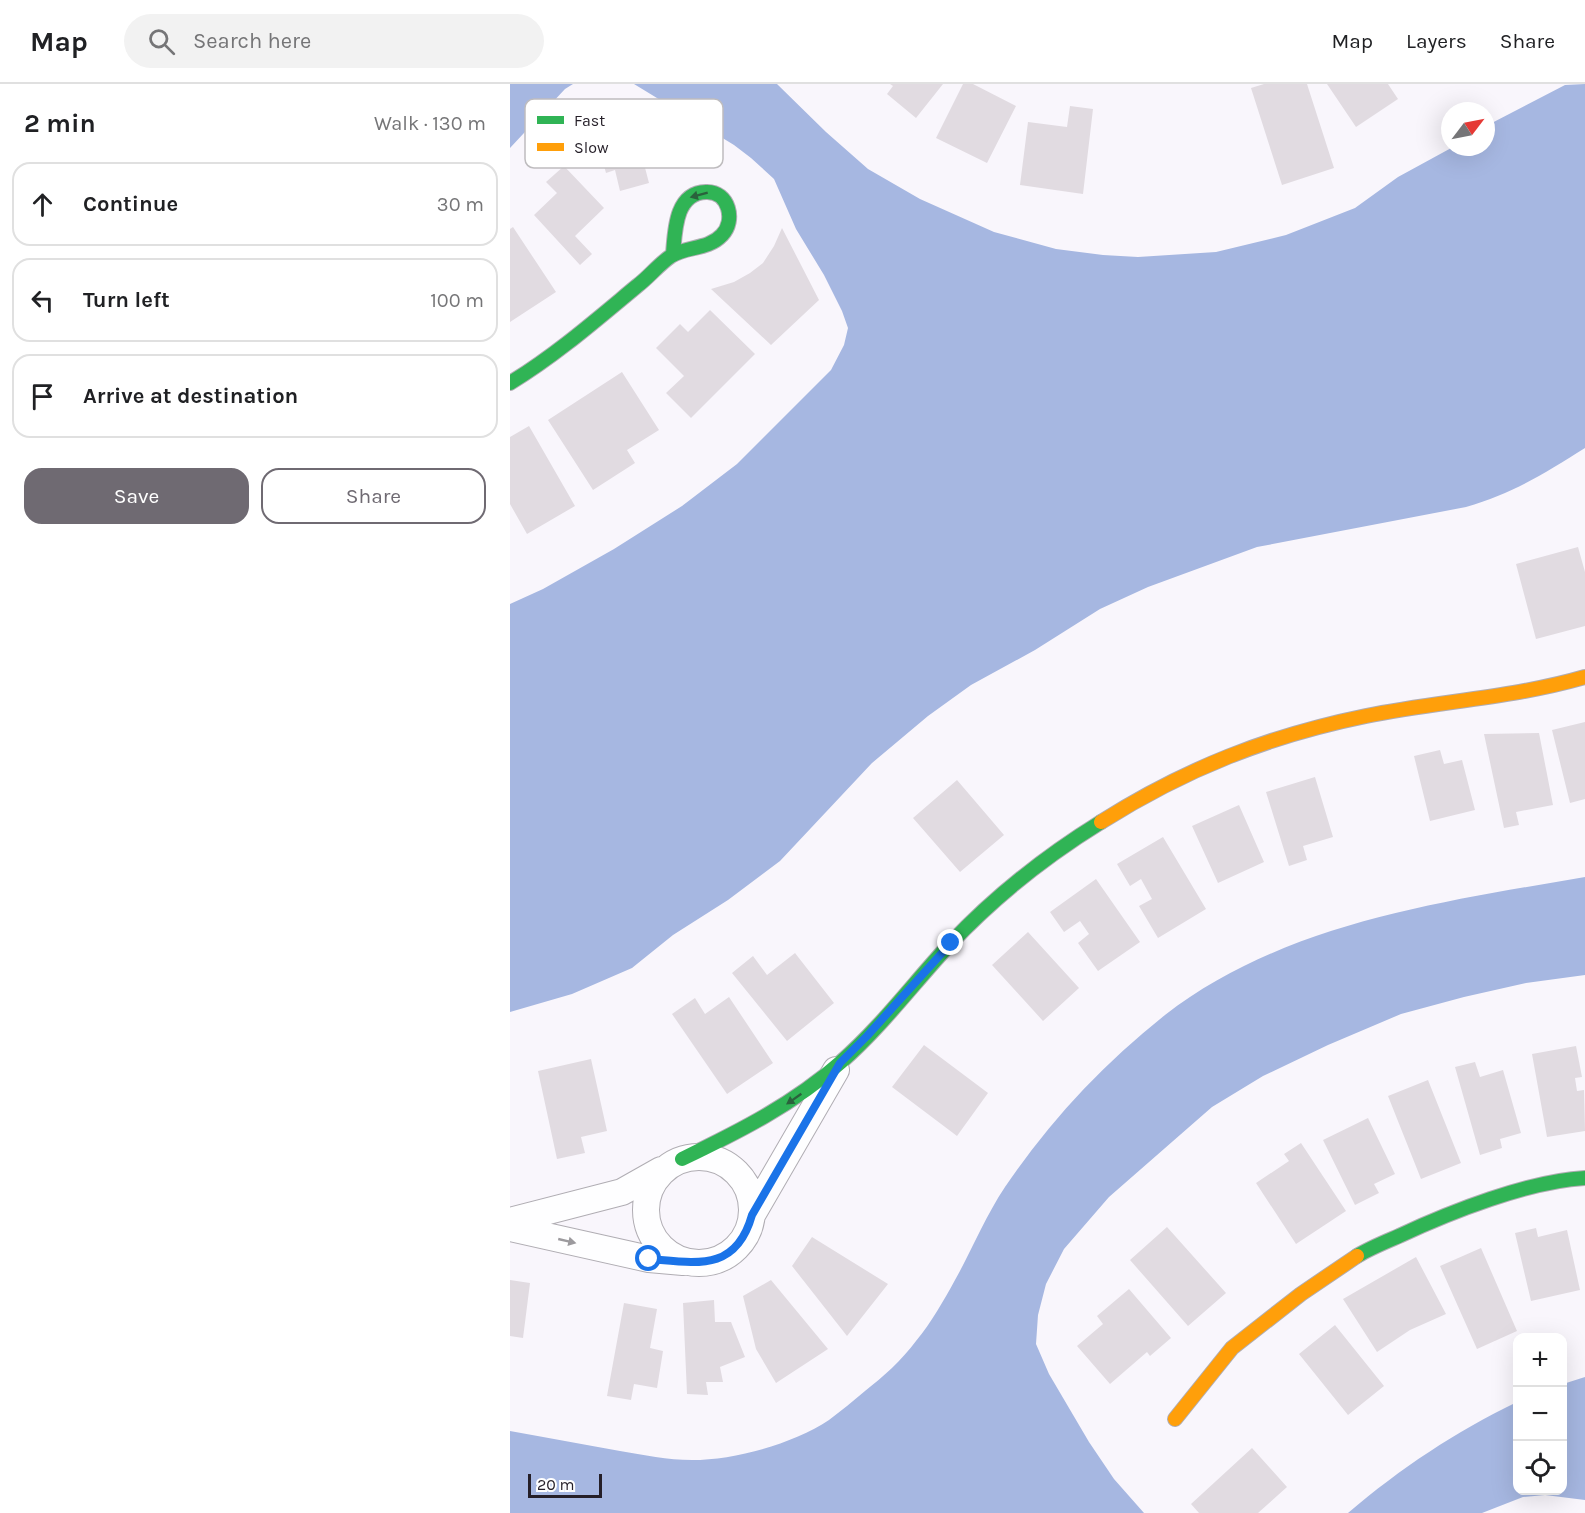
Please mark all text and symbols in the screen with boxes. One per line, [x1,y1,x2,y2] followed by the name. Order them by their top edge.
[124,14,544,68] search box
[30,25,88,58] text: Map
[145,25,178,58] icon: search
[193,28,311,54] text: Search here
[1331,29,1373,53] text: Map
[1406,29,1467,53] text: Layers
[1500,29,1555,53] text: Share
[525,99,723,168] legend
[1441,102,1495,156] north arrow
[24,108,96,139] text: 2 min
[574,111,605,130] text: Fast
[374,112,486,135] text: Walk · 130 m
[574,138,609,157] text: Slow
[26,188,59,221] icon: ahead
[690,190,708,200] one-way arrow
[83,191,178,217] text: Continue
[437,193,484,216] text: 30 m
[26,284,59,317] icon: left
[83,287,170,313] text: Turn left
[430,289,484,312] text: 100 m
[26,380,59,413] icon: arrive
[83,383,298,409] text: Arrive at destination
[24,468,249,524] button: Save
[261,468,486,524] button: Share
[937,929,963,955] route end
[786,1093,802,1105] one-way arrow
[558,1237,577,1246] one-way arrow
[635,1245,661,1271] route start
[1513,1333,1567,1495] map controls
[1513,1333,1567,1387] button: +
[1513,1387,1567,1441] button: −
[1513,1441,1567,1495] button: locate
[528,1471,602,1498] scale bar
[537,1475,575,1494] text: 20 m

